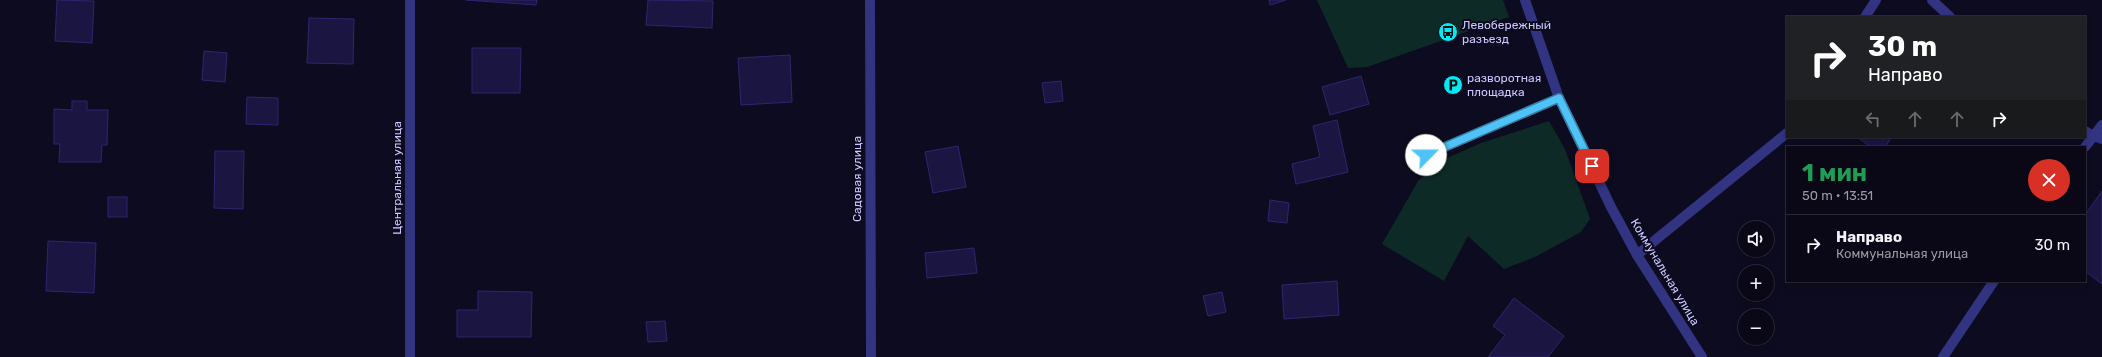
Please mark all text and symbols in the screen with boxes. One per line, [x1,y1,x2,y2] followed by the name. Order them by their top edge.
[1462,18,1551,46] place label: Левобережный разъезд
[1437,21,1459,43] bus stop icon: Левобережный разъезд
[1868,30,1937,63] text: 30 m
[1802,32,1854,84] icon: right
[1868,64,1943,86] text: Направо
[1467,71,1541,99] place label: разворотная площадка
[1442,74,1464,96] parking icon: разворотная площадка
[1862,108,1884,130] icon: left
[1904,108,1926,130] icon: ahead
[1946,108,1968,130] icon: ahead
[1988,108,2010,130] icon: right
[390,121,404,235] street label: Центральная улица
[1405,134,1447,176] position arrow
[850,136,864,222] street label: Садовая улица
[1575,149,1609,183] pin
[1581,155,1603,177] icon: arrive
[1802,159,1867,187] text: 1 мин
[2028,159,2070,201] button: close
[1802,188,1873,203] text: 50 m · 13:51
[1628,216,1702,328] street label: Коммунальная улица
[1738,221,1774,345] map controls
[1738,221,1774,257] button: sound
[1836,228,1902,246] text: Направо
[1802,234,1824,256] icon: right
[2034,236,2070,254] text: 30 m
[1836,246,1968,261] text: Коммунальная улица
[1738,265,1774,301] button: +
[1738,309,1774,345] button: −

